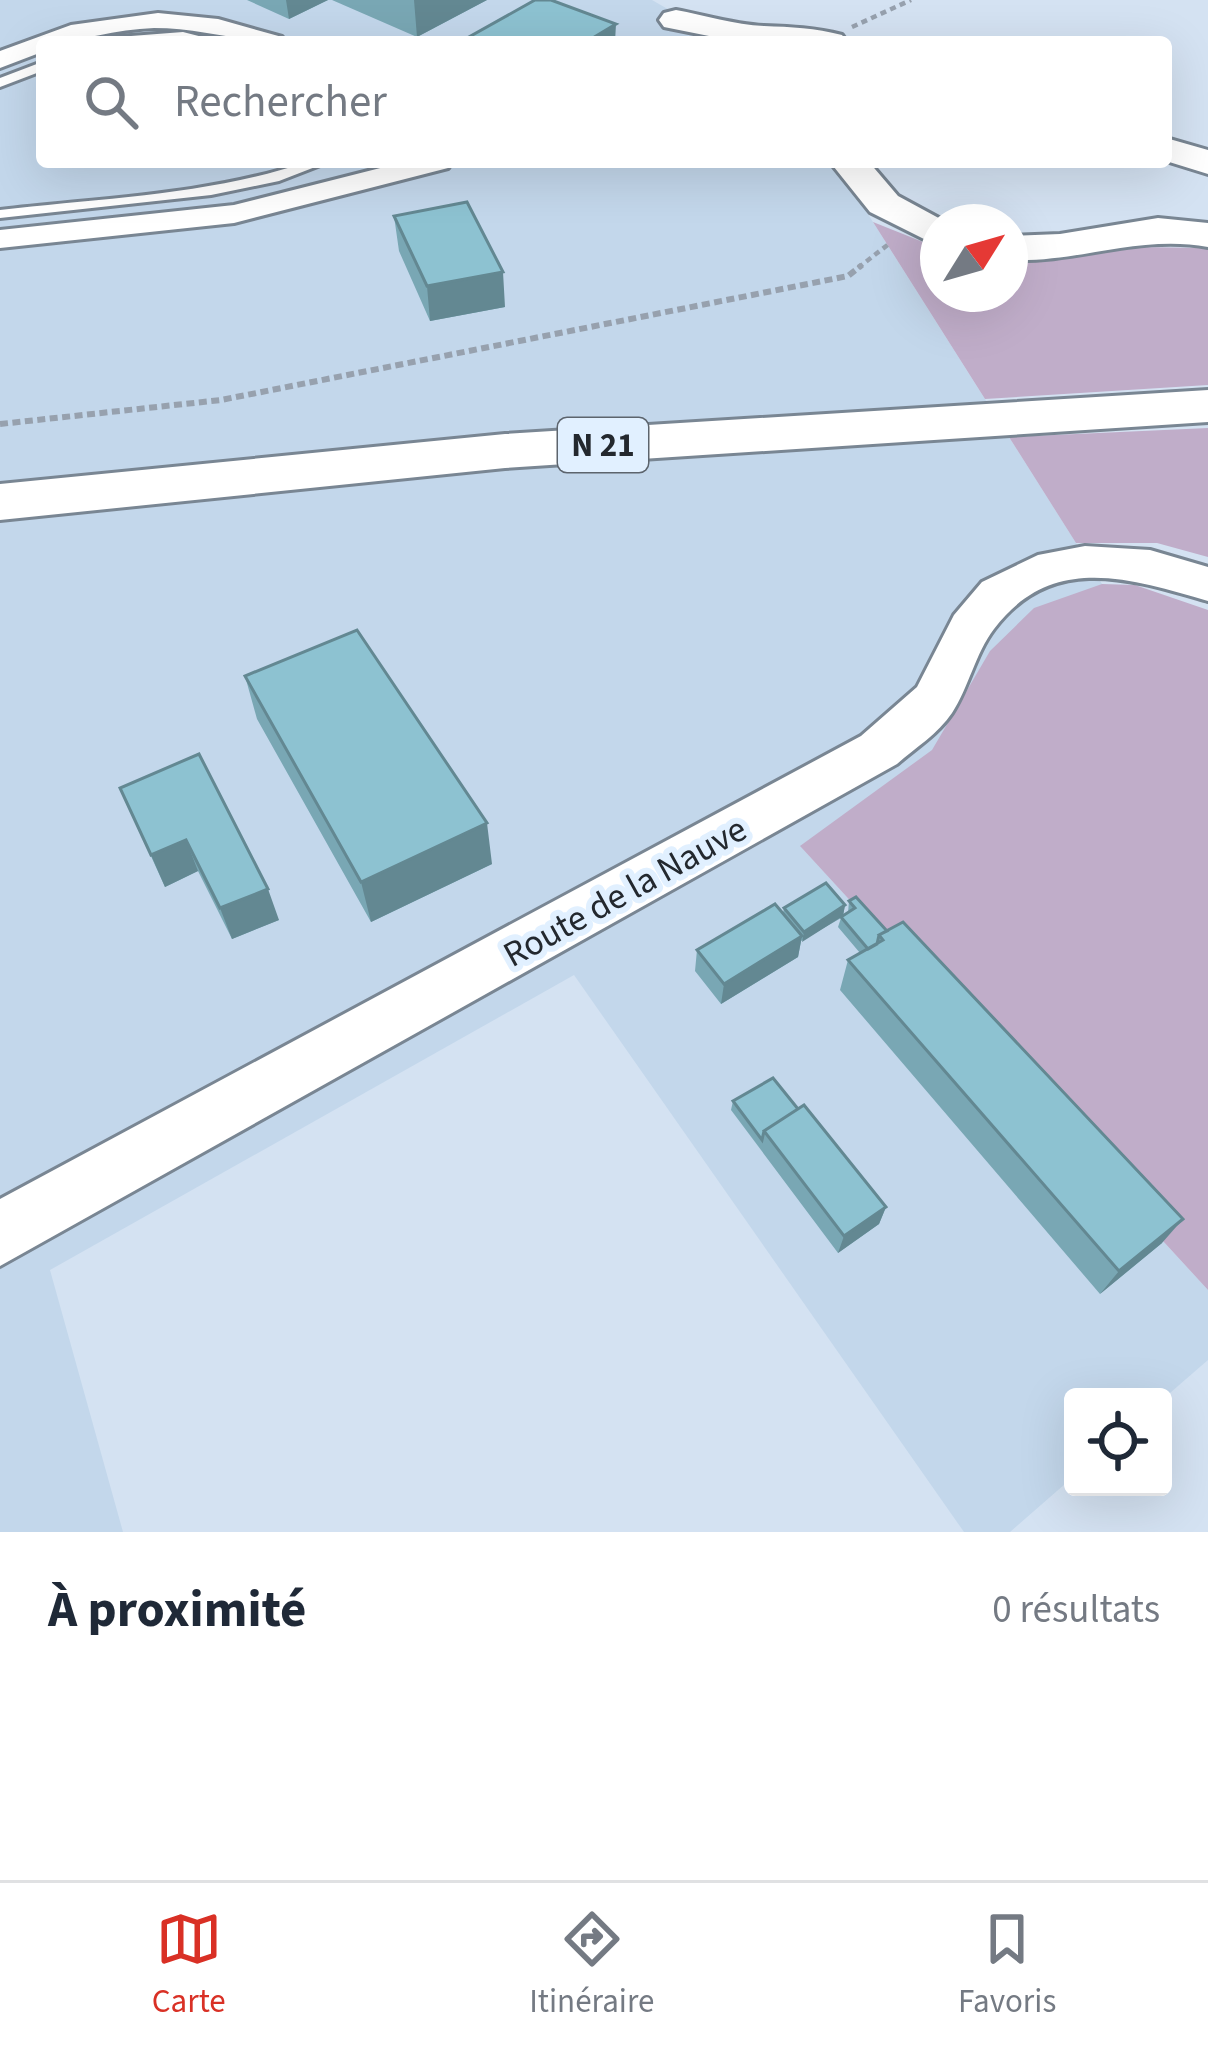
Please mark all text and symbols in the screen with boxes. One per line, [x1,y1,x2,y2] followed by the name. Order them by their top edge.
[36,36,1172,168] search box
[78,69,144,135] icon: search
[174,70,387,134] text: Rechercher
[920,204,1028,312] north arrow
[558,418,648,472] road number: N 21
[494,804,756,980] street label: Route de la Nauve
[1064,1388,1172,1496] map controls
[1064,1388,1172,1496] button: locate
[48,1574,306,1646] text: À proximité
[992,1582,1160,1638] text: 0 résultats
[152,1906,226,2025] tab: Carte
[529,1906,654,2025] tab: Itinéraire
[958,1906,1056,2025] tab: Favoris

